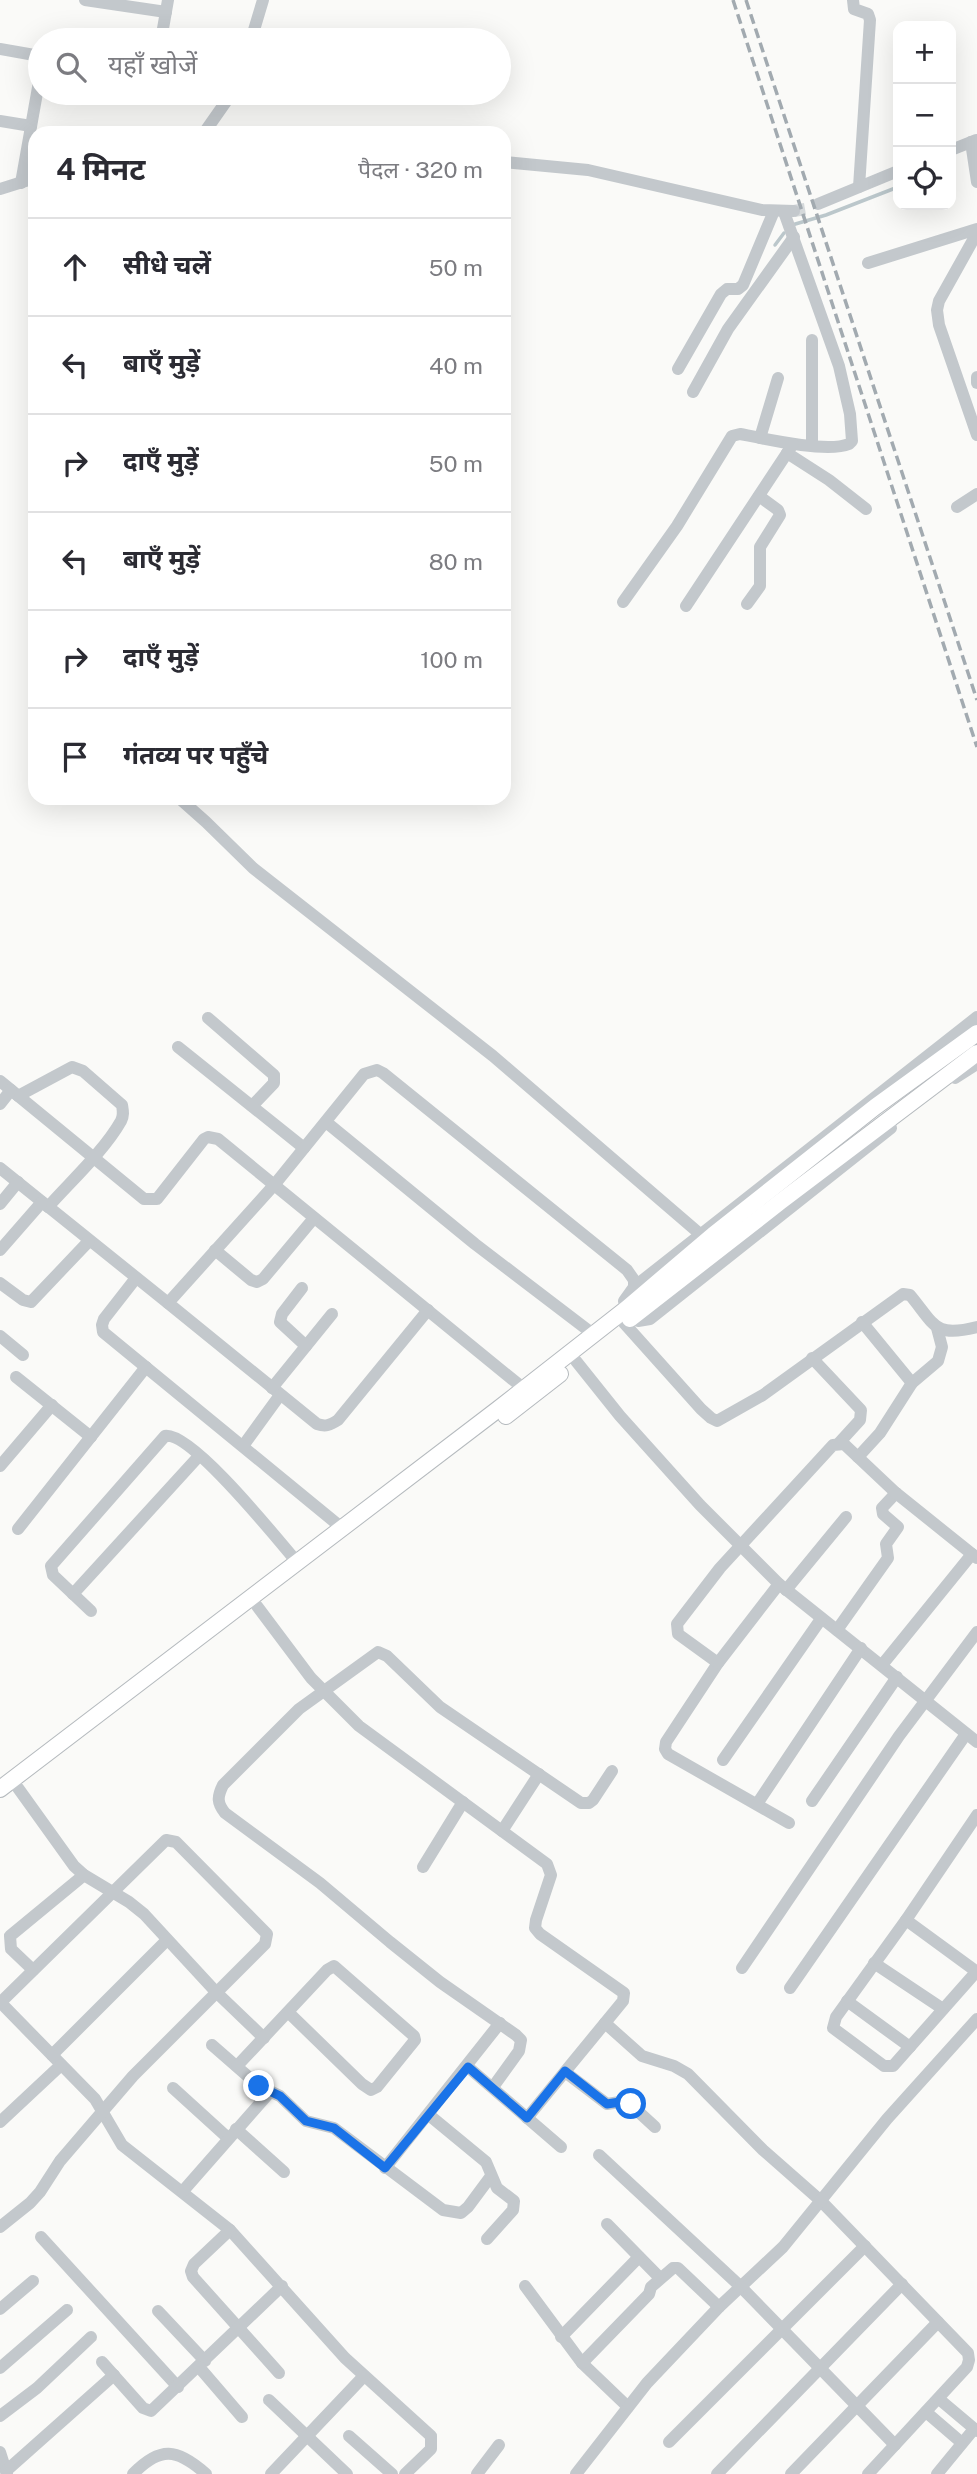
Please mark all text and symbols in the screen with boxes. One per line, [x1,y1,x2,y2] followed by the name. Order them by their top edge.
[893,21,956,210] map controls
[893,21,956,84] button: +
[28,28,511,105] search box
[52,48,90,86] icon: search
[108,49,197,80] text: यहाँ खोजें
[893,84,956,147] button: −
[893,147,956,210] button: locate
[56,151,145,187] text: 4 मिनट
[358,156,483,183] text: पैदल · 320 m
[56,248,94,286] icon: ahead
[123,249,211,280] text: सीधे चलें
[429,254,483,281] text: 50 m
[56,346,94,384] icon: left
[123,347,200,378] text: बाएँ मुड़ें
[429,352,483,379] text: 40 m
[56,444,94,482] icon: right
[123,445,199,476] text: दाएँ मुड़ें
[429,450,483,477] text: 50 m
[56,542,94,580] icon: left
[123,543,200,574] text: बाएँ मुड़ें
[429,548,483,575] text: 80 m
[56,640,94,678] icon: right
[123,641,199,672] text: दाएँ मुड़ें
[420,646,483,673] text: 100 m
[56,738,94,776] icon: arrive
[123,739,268,770] text: गंतव्य पर पहुँचे
[243,2070,274,2101] route end
[615,2088,646,2119] route start

